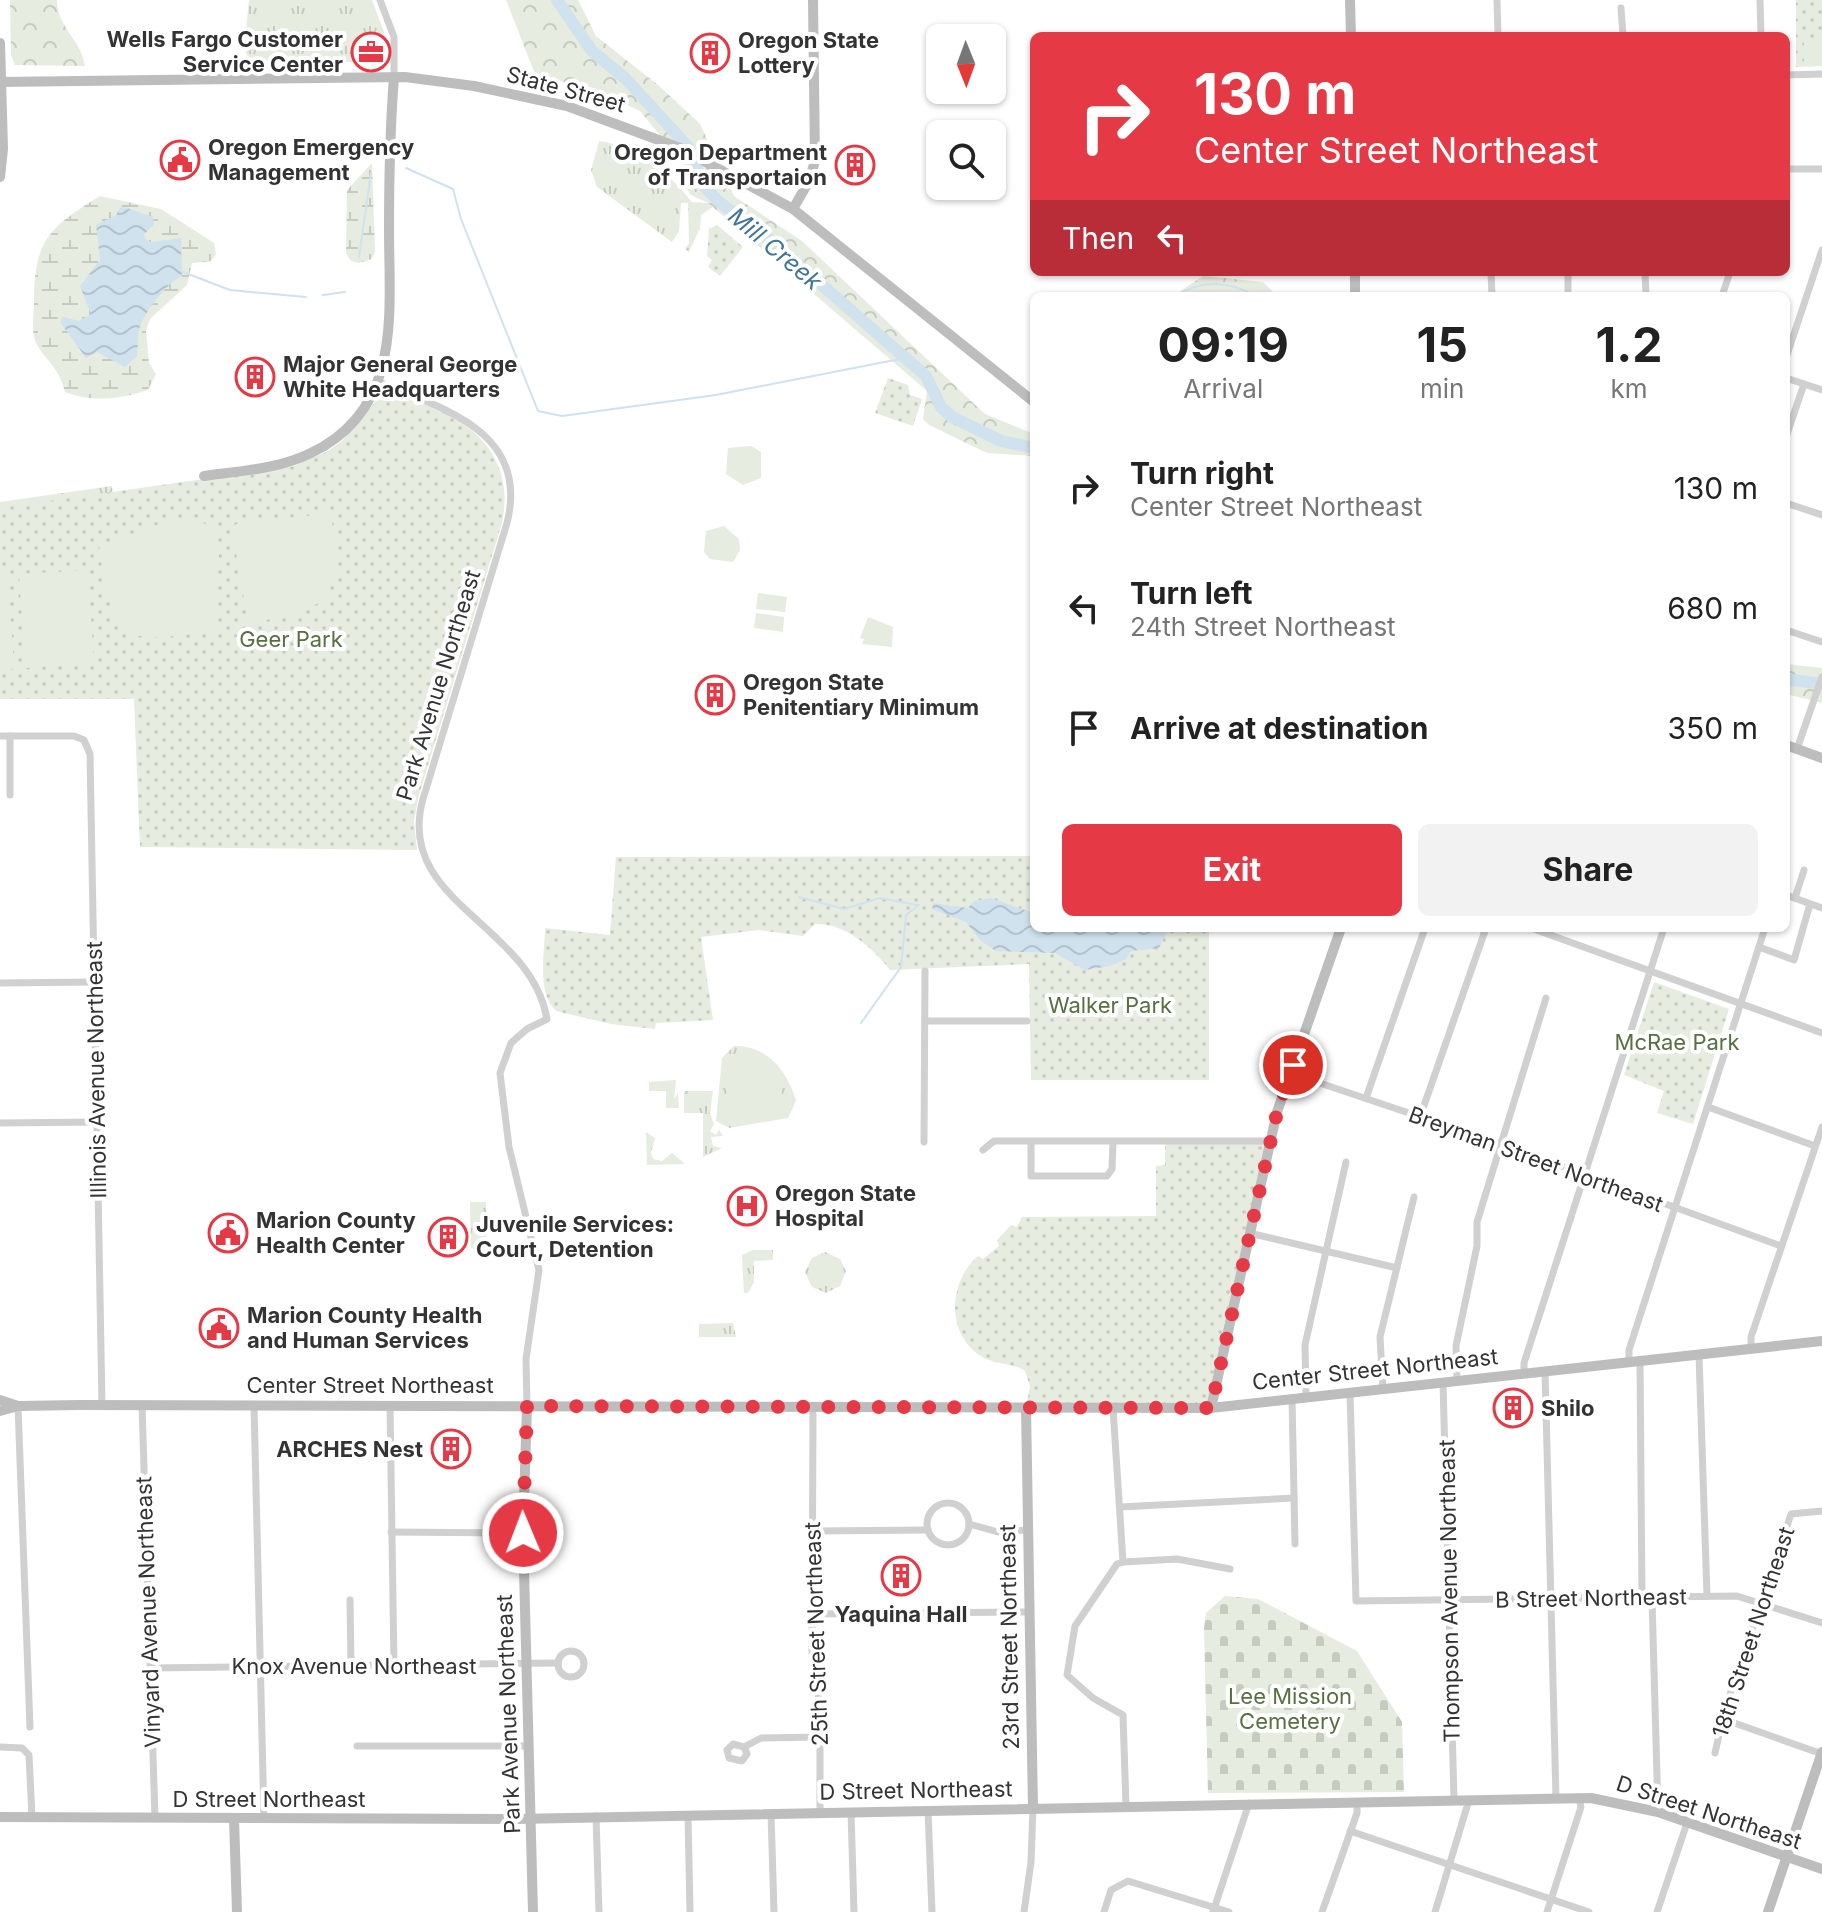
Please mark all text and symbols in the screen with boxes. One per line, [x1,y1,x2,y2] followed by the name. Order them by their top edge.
[926,24,1006,104] north arrow
[926,24,1006,200] map controls
[107,26,343,77] place label: Wells Fargo Customer Service Center
[738,27,879,78] place label: Oregon State Lottery
[350,31,392,73] office icon: Wells Fargo Customer Service Center
[689,32,731,74] building icon: Oregon State Lottery
[1194,60,1356,128] text: 130 m
[504,61,628,117] street label: State Street
[1062,64,1166,168] icon: right
[926,120,1006,200] button: search
[1194,128,1599,172] text: Center Street Northeast
[208,134,414,185] place label: Oregon Emergency Management
[159,139,201,181] public building icon: Oregon Emergency Management
[614,139,827,190] place label: Oregon Department of Transportaion
[834,144,876,186] building icon: Oregon Department of Transportaion
[723,201,828,297] water label: Mill Creek
[1150,216,1194,260] icon: left
[1062,220,1134,256] text: Then
[1158,315,1289,374] text: 09:19
[1417,315,1468,374] text: 15
[1595,315,1662,374] text: 1.2
[283,351,517,402] place label: Major General George White Headquarters
[234,356,276,398] building icon: Major General George White Headquarters
[1183,373,1263,404] text: Arrival
[1420,373,1464,404] text: min
[1610,373,1647,404] text: km
[1130,455,1274,491] text: Turn right
[1062,466,1106,510] icon: right
[1674,470,1758,506] text: 130 m
[1130,491,1422,522] text: Center Street Northeast
[391,567,485,803] street label: Park Avenue Northeast
[1130,575,1252,611] text: Turn left
[1062,586,1106,630] icon: left
[1667,590,1758,626] text: 680 m
[1130,611,1396,642] text: 24th Street Northeast
[239,626,343,652] park label: Geer Park
[743,669,979,720] place label: Oregon State Penitentiary Minimum
[694,674,736,716] building icon: Oregon State Penitentiary Minimum
[1062,706,1106,750] icon: arrive
[1130,710,1428,746] text: Arrive at destination
[1668,710,1758,746] text: 350 m
[1062,824,1402,916] button: Exit
[1418,824,1758,916] button: Share
[81,941,111,1199] street label: Illinois Avenue Northeast
[1048,992,1172,1018] park label: Walker Park
[1615,1029,1739,1055] park label: McRae Park
[1259,1031,1327,1099] pin
[1271,1043,1315,1087] icon: arrive
[1405,1101,1667,1217] street label: Breyman Street Northeast
[775,1180,916,1231] place label: Oregon State Hospital
[726,1185,768,1227] hospital icon: Oregon State Hospital
[256,1207,416,1258] place label: Marion County Health Center
[476,1211,674,1262] place label: Juvenile Services: Court, Detention
[207,1212,249,1254] public building icon: Marion County Health Center
[427,1216,469,1258] building icon: Juvenile Services: Court, Detention
[247,1302,483,1353] place label: Marion County Health and Human Services
[198,1307,240,1349] public building icon: Marion County Health and Human Services
[1251,1343,1499,1395] street label: Center Street Northeast
[246,1372,494,1398] street label: Center Street Northeast
[1492,1387,1534,1429] building icon: Shilo
[1541,1395,1595,1421] place label: Shilo
[430,1428,472,1470] building icon: ARCHES Nest
[276,1436,423,1462] place label: ARCHES Nest
[1433,1439,1465,1743] street label: Thompson Avenue Northeast
[130,1476,166,1748] street label: Vinyard Avenue Northeast
[481,1491,565,1575] position arrow
[799,1521,833,1747] street label: 25th Street Northeast
[1707,1523,1799,1741] street label: 18th Street Northeast
[994,1524,1024,1750] street label: 23rd Street Northeast
[880,1555,922,1597] building icon: Yaquina Hall
[1495,1583,1687,1613] street label: B Street Northeast
[491,1594,525,1834] street label: Park Avenue Northeast
[835,1601,967,1627] place label: Yaquina Hall
[232,1653,476,1679] street label: Knox Avenue Northeast
[1228,1683,1352,1734] park label: Lee Mission Cemetery
[1613,1770,1805,1854] street label: D Street Northeast
[819,1775,1013,1805] street label: D Street Northeast
[172,1786,366,1812] street label: D Street Northeast

